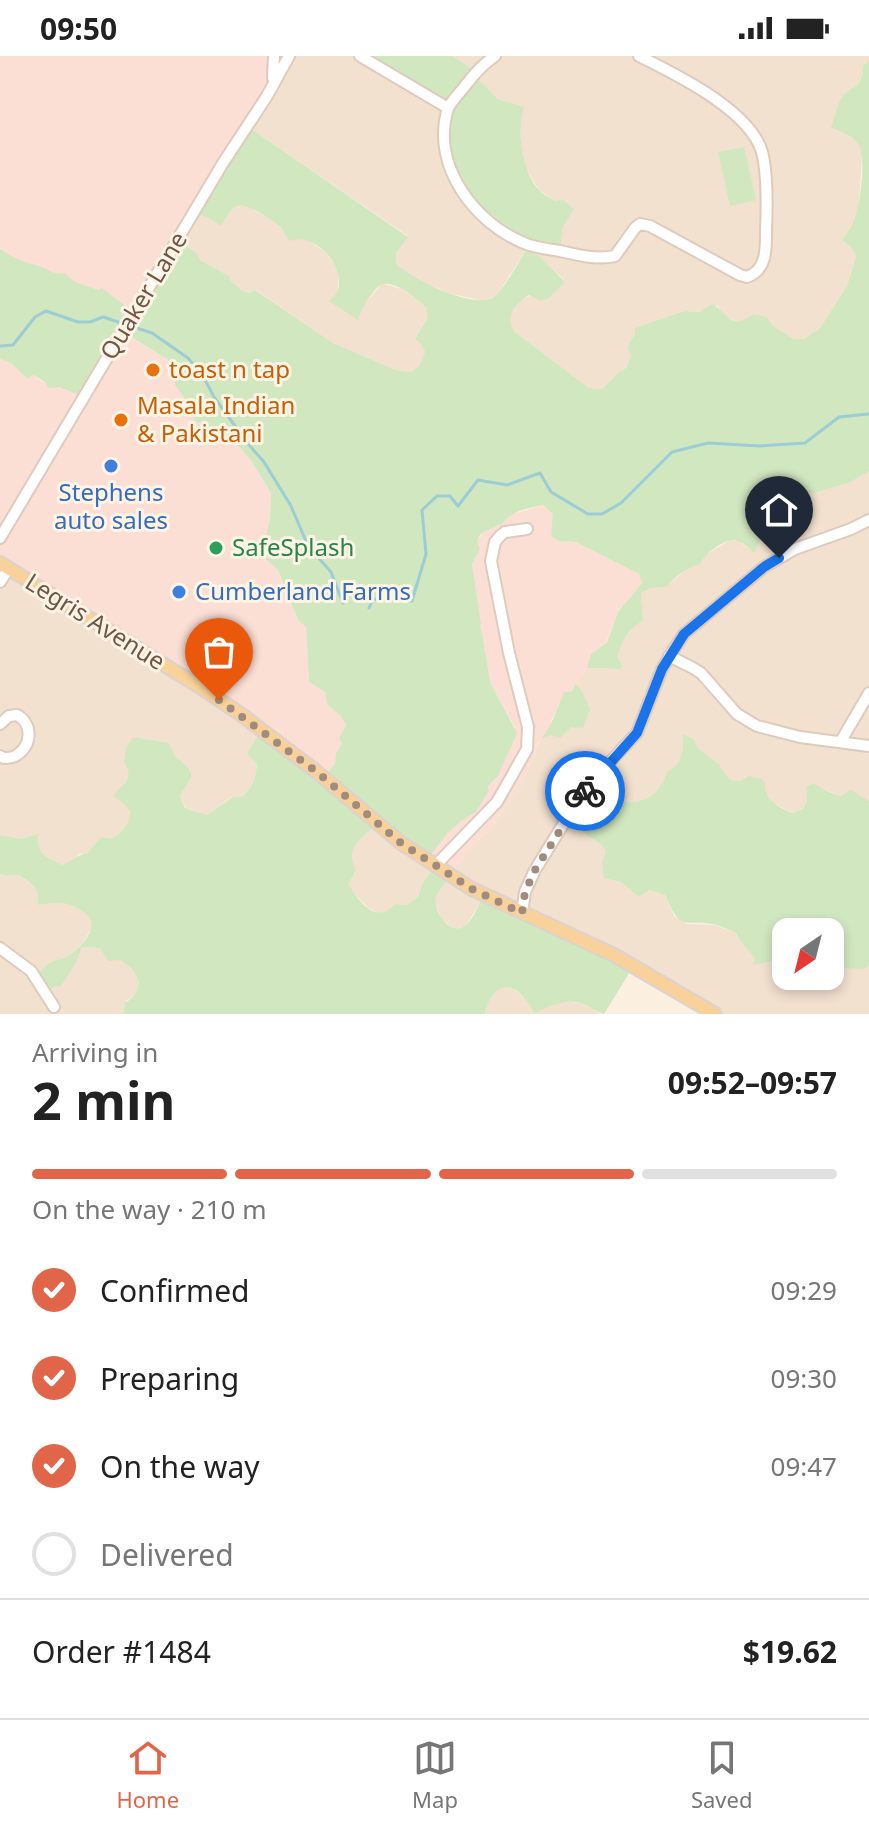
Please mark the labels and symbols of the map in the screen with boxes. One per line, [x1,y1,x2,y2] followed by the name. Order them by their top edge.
[92,225,194,365] street label: Quaker Lane
[169,352,290,385] place label: toast n tap
[144,361,162,379] marker: toast n tap
[137,388,295,449] place label: Masala Indian & Pakistani
[112,411,130,429] marker: Masala Indian & Pakistani
[102,457,120,475] marker: Stephens auto sales
[54,475,168,536] place label: Stephens auto sales
[745,476,813,558] pin
[232,530,354,563] place label: SafeSplash
[207,539,225,557] marker: SafeSplash
[20,565,172,677] street label: Legris Avenue
[195,574,411,607] place label: Cumberland Farms
[170,583,188,601] marker: Cumberland Farms
[185,618,253,700] pin
[545,751,625,831] courier
[772,918,844,990] north arrow

